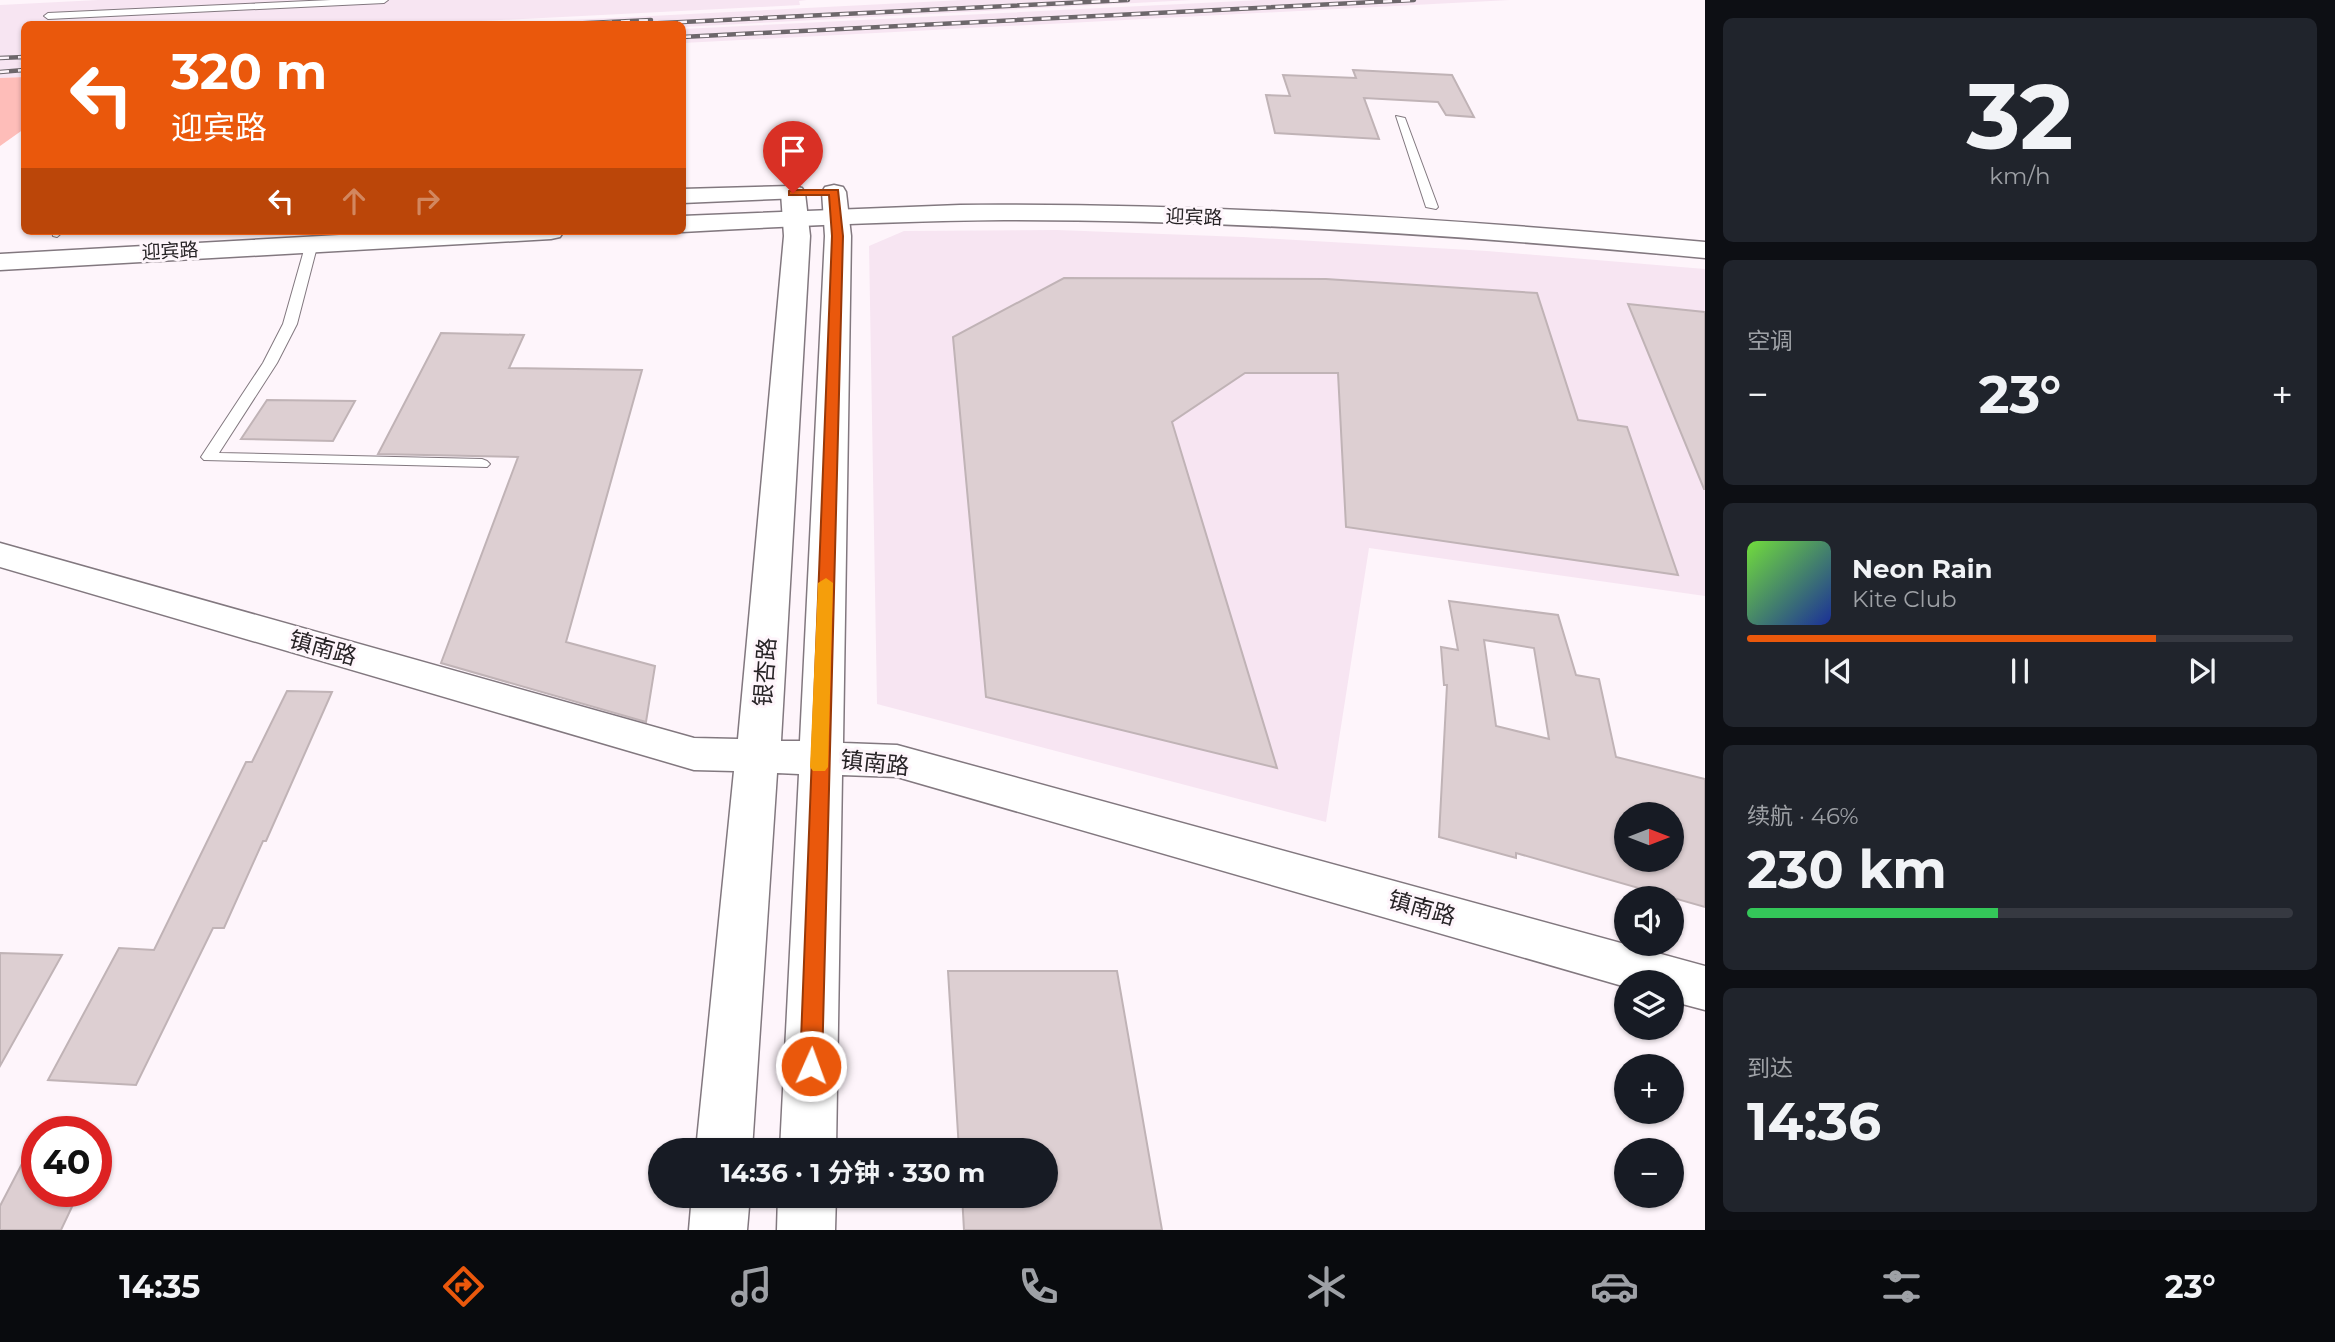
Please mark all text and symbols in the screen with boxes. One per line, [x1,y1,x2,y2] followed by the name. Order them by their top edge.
[171,42,327,101] text: 320 m
[56,49,147,140] icon: left
[1966,61,2074,172] text: 32
[171,108,267,147] text: 迎宾路
[763,121,823,193] pin
[774,132,812,170] icon: arrive
[1989,162,2051,190] text: km/h
[262,182,300,220] icon: left
[335,182,373,220] icon: ahead
[408,182,446,220] icon: right
[1165,205,1223,229] street label: 迎宾路
[141,238,199,264] street label: 迎宾路
[1747,327,1793,355] text: 空调
[1979,363,2061,426] text: 23°
[1747,371,1769,418] text: −
[2271,371,2293,418] text: +
[1852,553,1993,585] text: Neon Rain
[1852,585,1957,613] text: Kite Club
[286,625,360,671] street label: 镇南路
[749,637,781,707] street label: 银杏路
[1819,652,1857,690] icon: previous
[2001,652,2039,690] icon: pause
[2183,652,2221,690] icon: next
[839,745,911,781] street label: 镇南路
[1614,802,1684,872] north arrow
[1614,802,1684,1208] map controls
[1747,802,1859,830] text: 续航 · 46%
[1747,838,1947,901] text: 230 km
[1385,885,1459,931] street label: 镇南路
[1614,886,1684,956] button: sound
[1614,970,1684,1040] button: layers
[774,1029,848,1103] position arrow
[1614,1054,1684,1124] button: +
[1747,1054,1793,1082] text: 到达
[1747,1090,1881,1153] text: 14:36
[21,1116,112,1207] speed limit sign: 40
[1614,1138,1684,1208] button: −
[721,1157,985,1189] text: 14:36 · 1 分钟 · 330 m
[439,1262,488,1311] icon: directions
[727,1262,776,1311] icon: music
[1014,1262,1063,1311] icon: phone
[1302,1262,1351,1311] icon: climate
[1590,1262,1639,1311] icon: car
[1877,1262,1926,1311] icon: filters
[119,1267,200,1306] text: 14:35
[2165,1267,2216,1306] text: 23°

